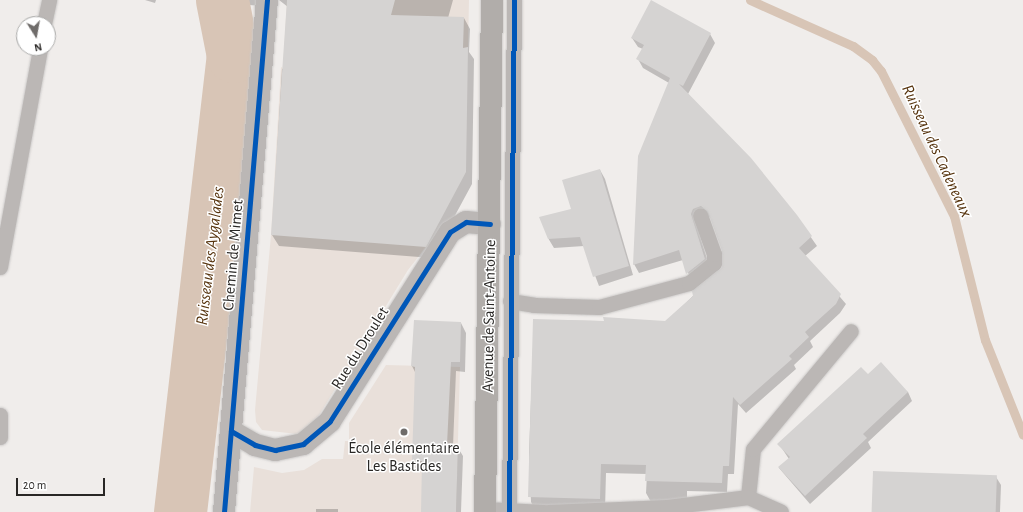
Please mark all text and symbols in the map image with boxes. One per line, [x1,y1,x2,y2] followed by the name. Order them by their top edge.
[16,16,56,56] north arrow
[33,41,43,53] text: N
[897,81,977,221] water label: Ruisseau des Cadeneaux
[191,186,229,326] water label: Ruisseau des Aygalades
[219,199,247,311] street label: Chemin de Mimet
[478,239,500,393] street label: Avenue de Saint-Antoine
[327,303,393,393] street label: Rue du Droulet
[399,427,409,437] marker: École élémentaire Les Bastides
[348,438,460,476] place label: École élémentaire Les Bastides
[18,470,107,496] scale bar
[23,479,46,491] text: 20 m

